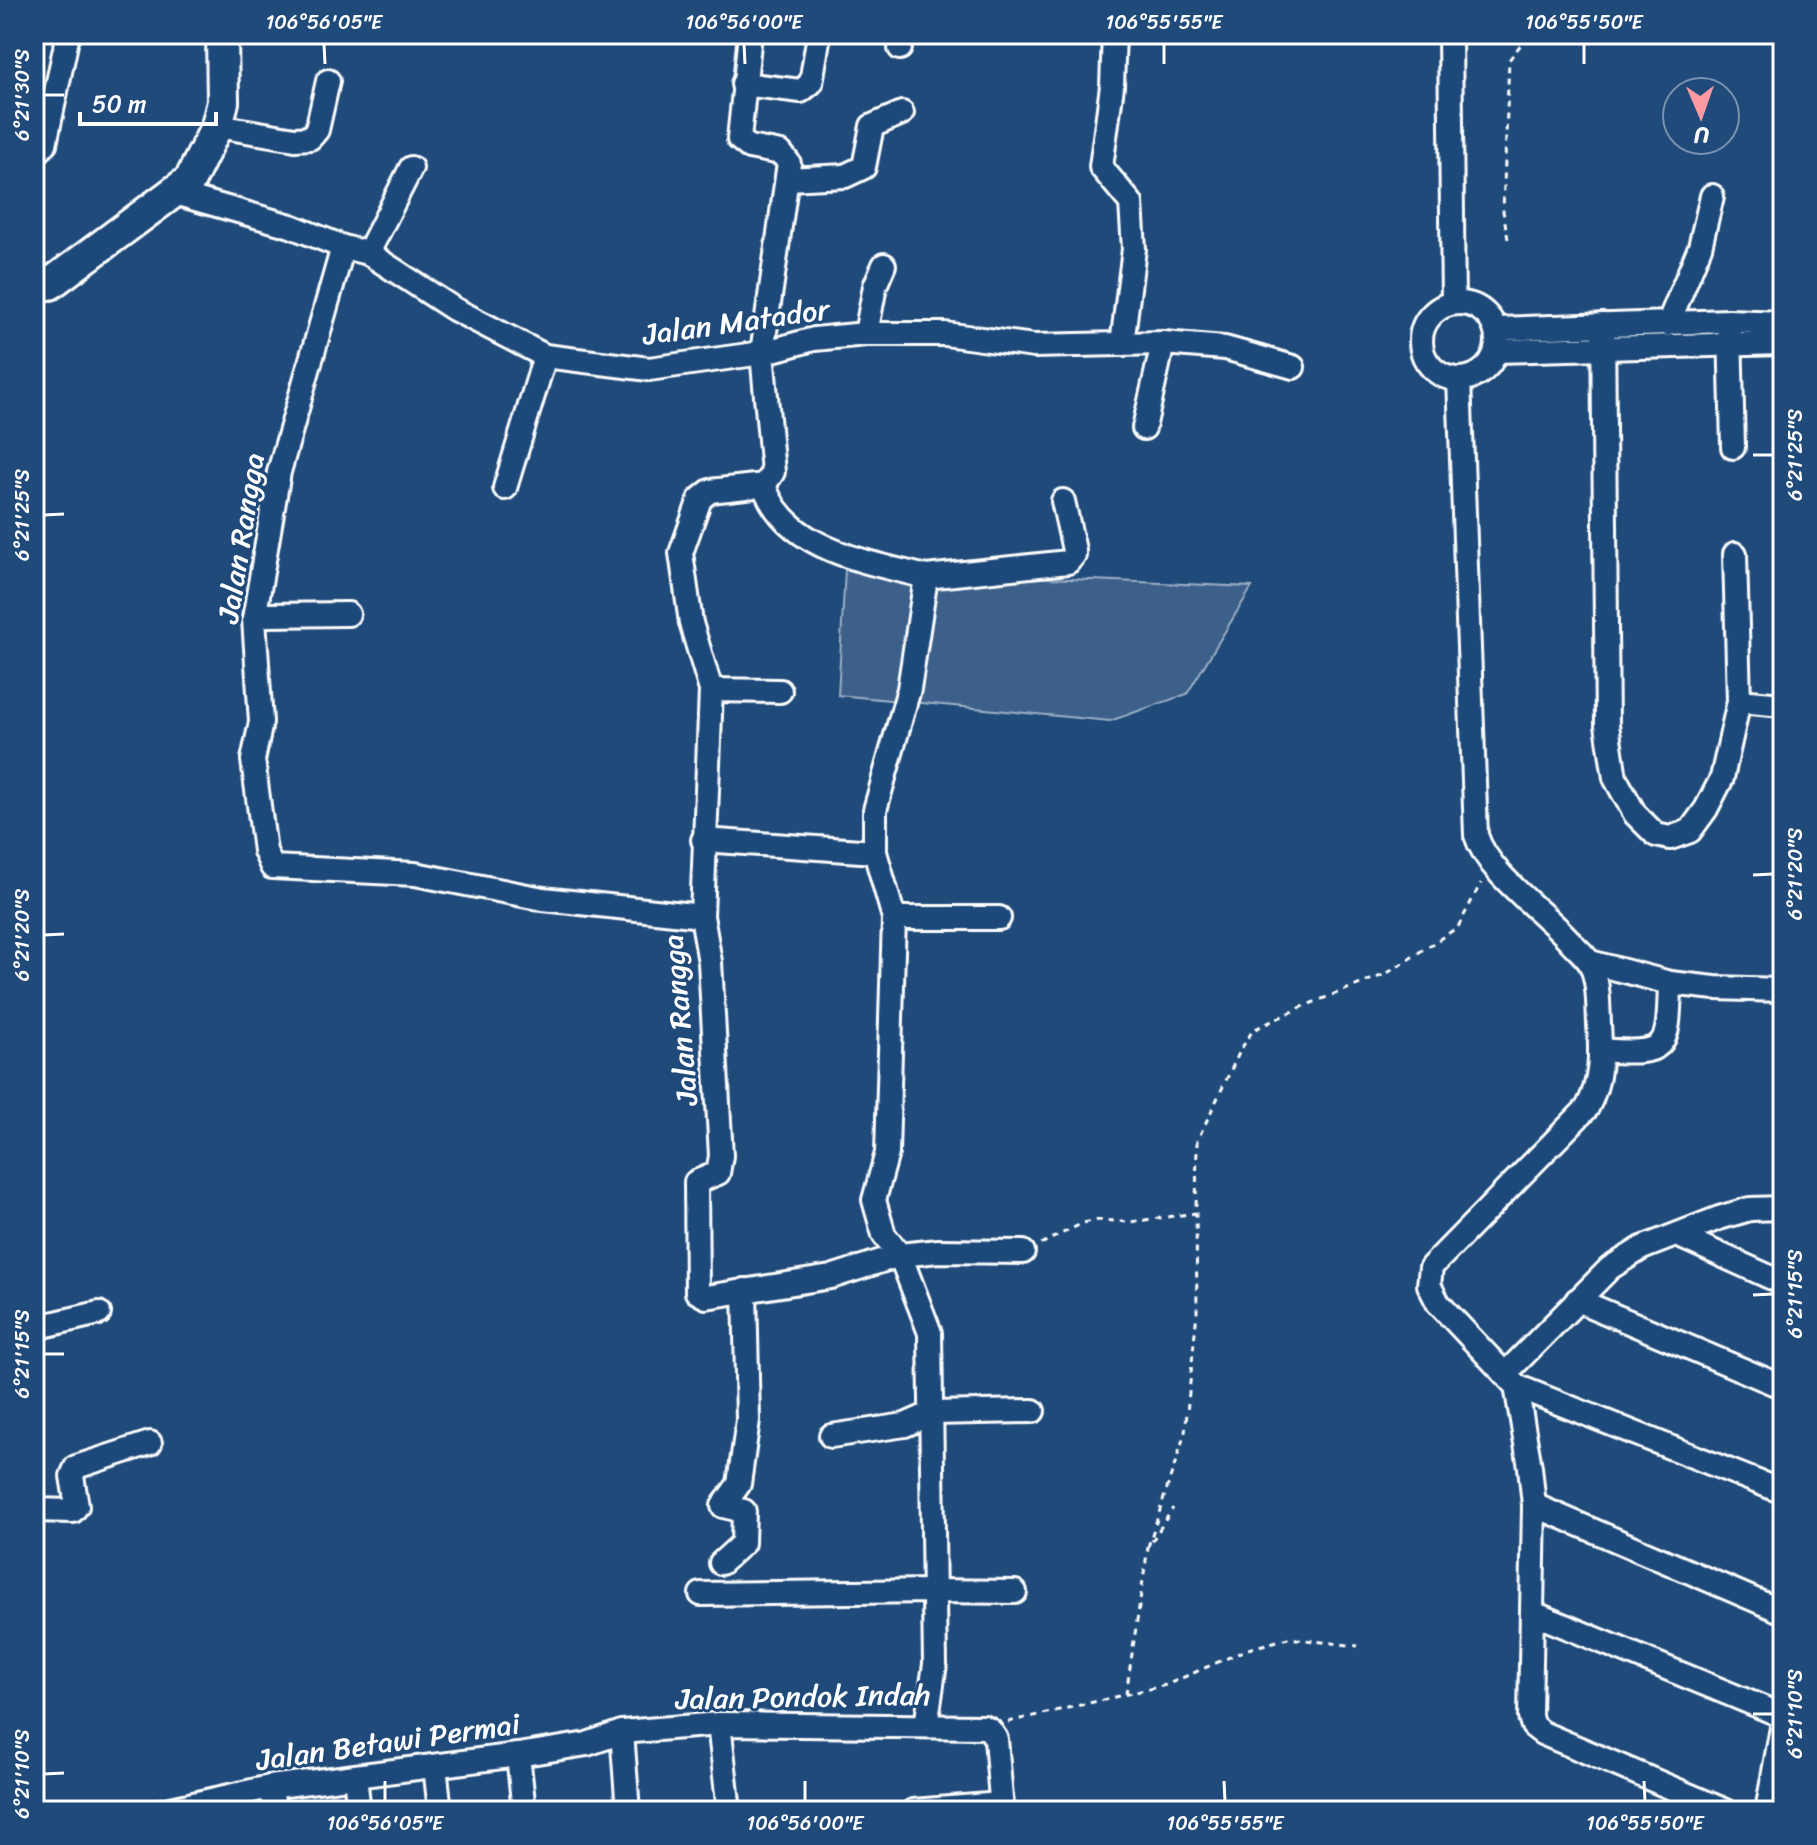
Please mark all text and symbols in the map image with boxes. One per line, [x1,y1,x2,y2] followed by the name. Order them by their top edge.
[266,5,384,40] text: 106°56'05"E
[686,5,804,40] text: 106°56'00"E
[1106,5,1224,40] text: 106°55'55"E
[1525,5,1645,40] text: 106°55'50"E
[5,49,40,141] text: 6°21'30"S
[80,76,216,126] scale bar
[1661,76,1741,156] north arrow
[92,83,147,125] text: 50 m
[1692,116,1710,155] text: U
[638,282,834,362] street label: Jalan Matador
[1778,409,1813,501] text: 6°21'25"S
[201,449,281,628] street label: Jalan Rangga
[5,469,40,561] text: 6°21'25"S
[1778,827,1813,920] text: 6°21'20"S
[5,888,40,981] text: 6°21'20"S
[646,932,714,1109] street label: Jalan Rangga
[1778,1249,1813,1339] text: 6°21'15"S
[5,1309,40,1399] text: 6°21'15"S
[674,1668,931,1726] street label: Jalan Pondok Indah
[1778,1669,1813,1759] text: 6°21'10"S
[252,1697,525,1787] street label: Jalan Betawi Permai
[5,1729,40,1819] text: 6°21'10"S
[327,1806,445,1841] text: 106°56'05"E
[747,1806,865,1841] text: 106°56'00"E
[1167,1806,1285,1841] text: 106°55'55"E
[1586,1806,1706,1841] text: 106°55'50"E

